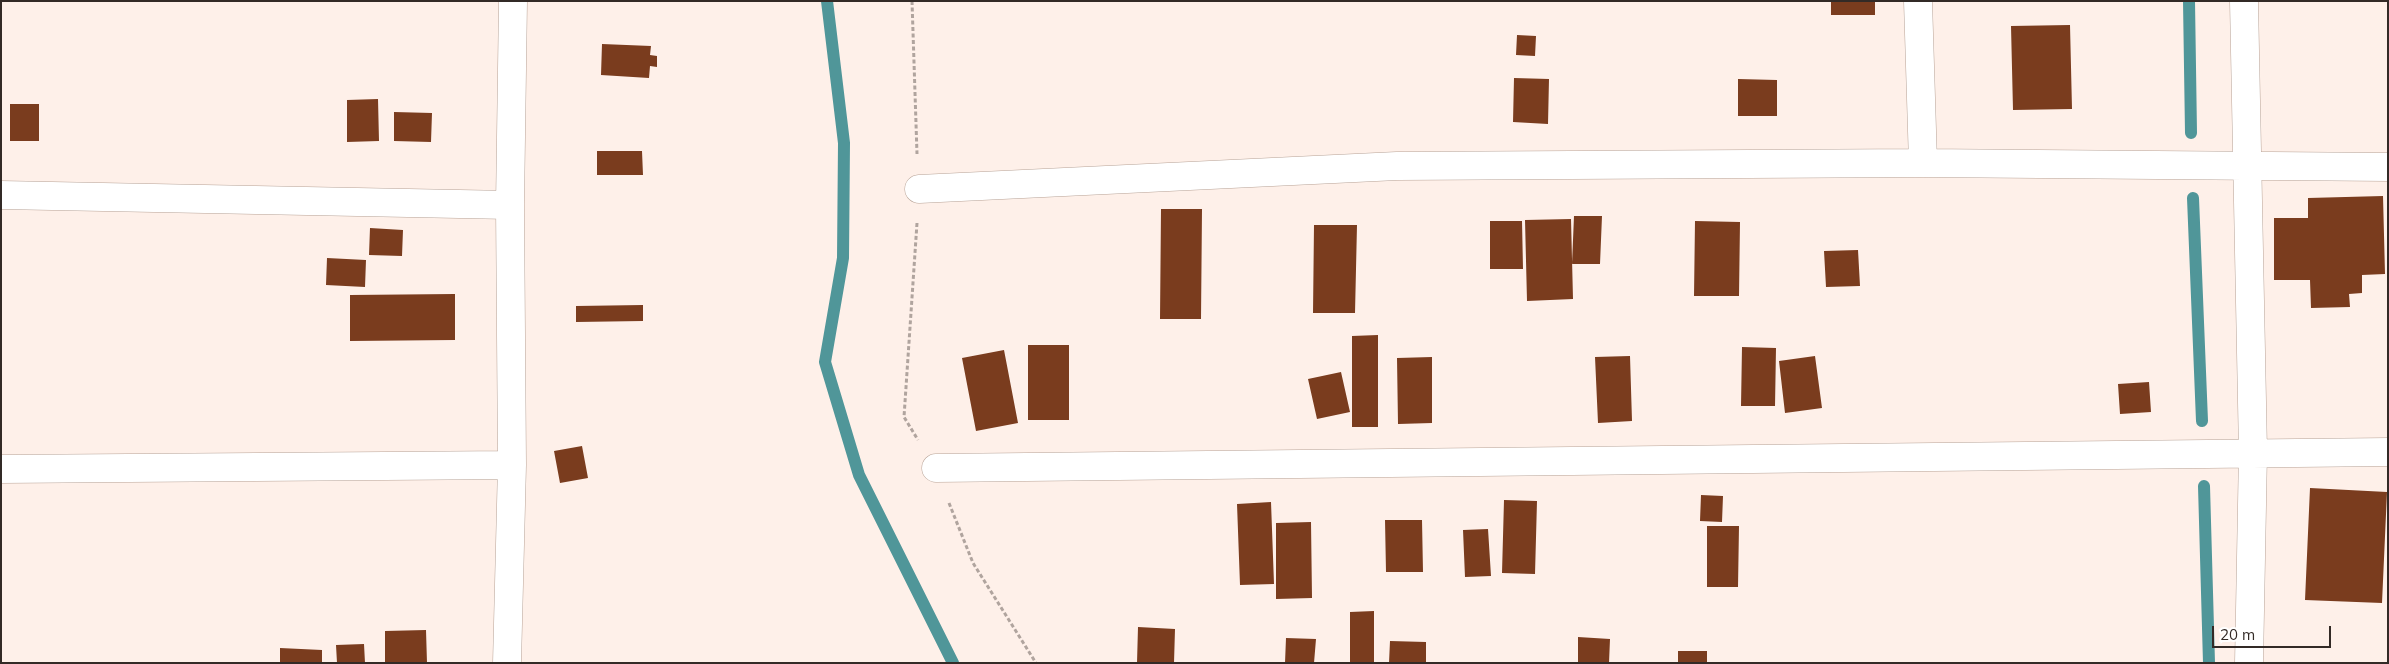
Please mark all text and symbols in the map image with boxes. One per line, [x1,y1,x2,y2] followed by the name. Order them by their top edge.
[2214,616,2333,648] scale bar
[2220,625,2255,644] text: 20 m

